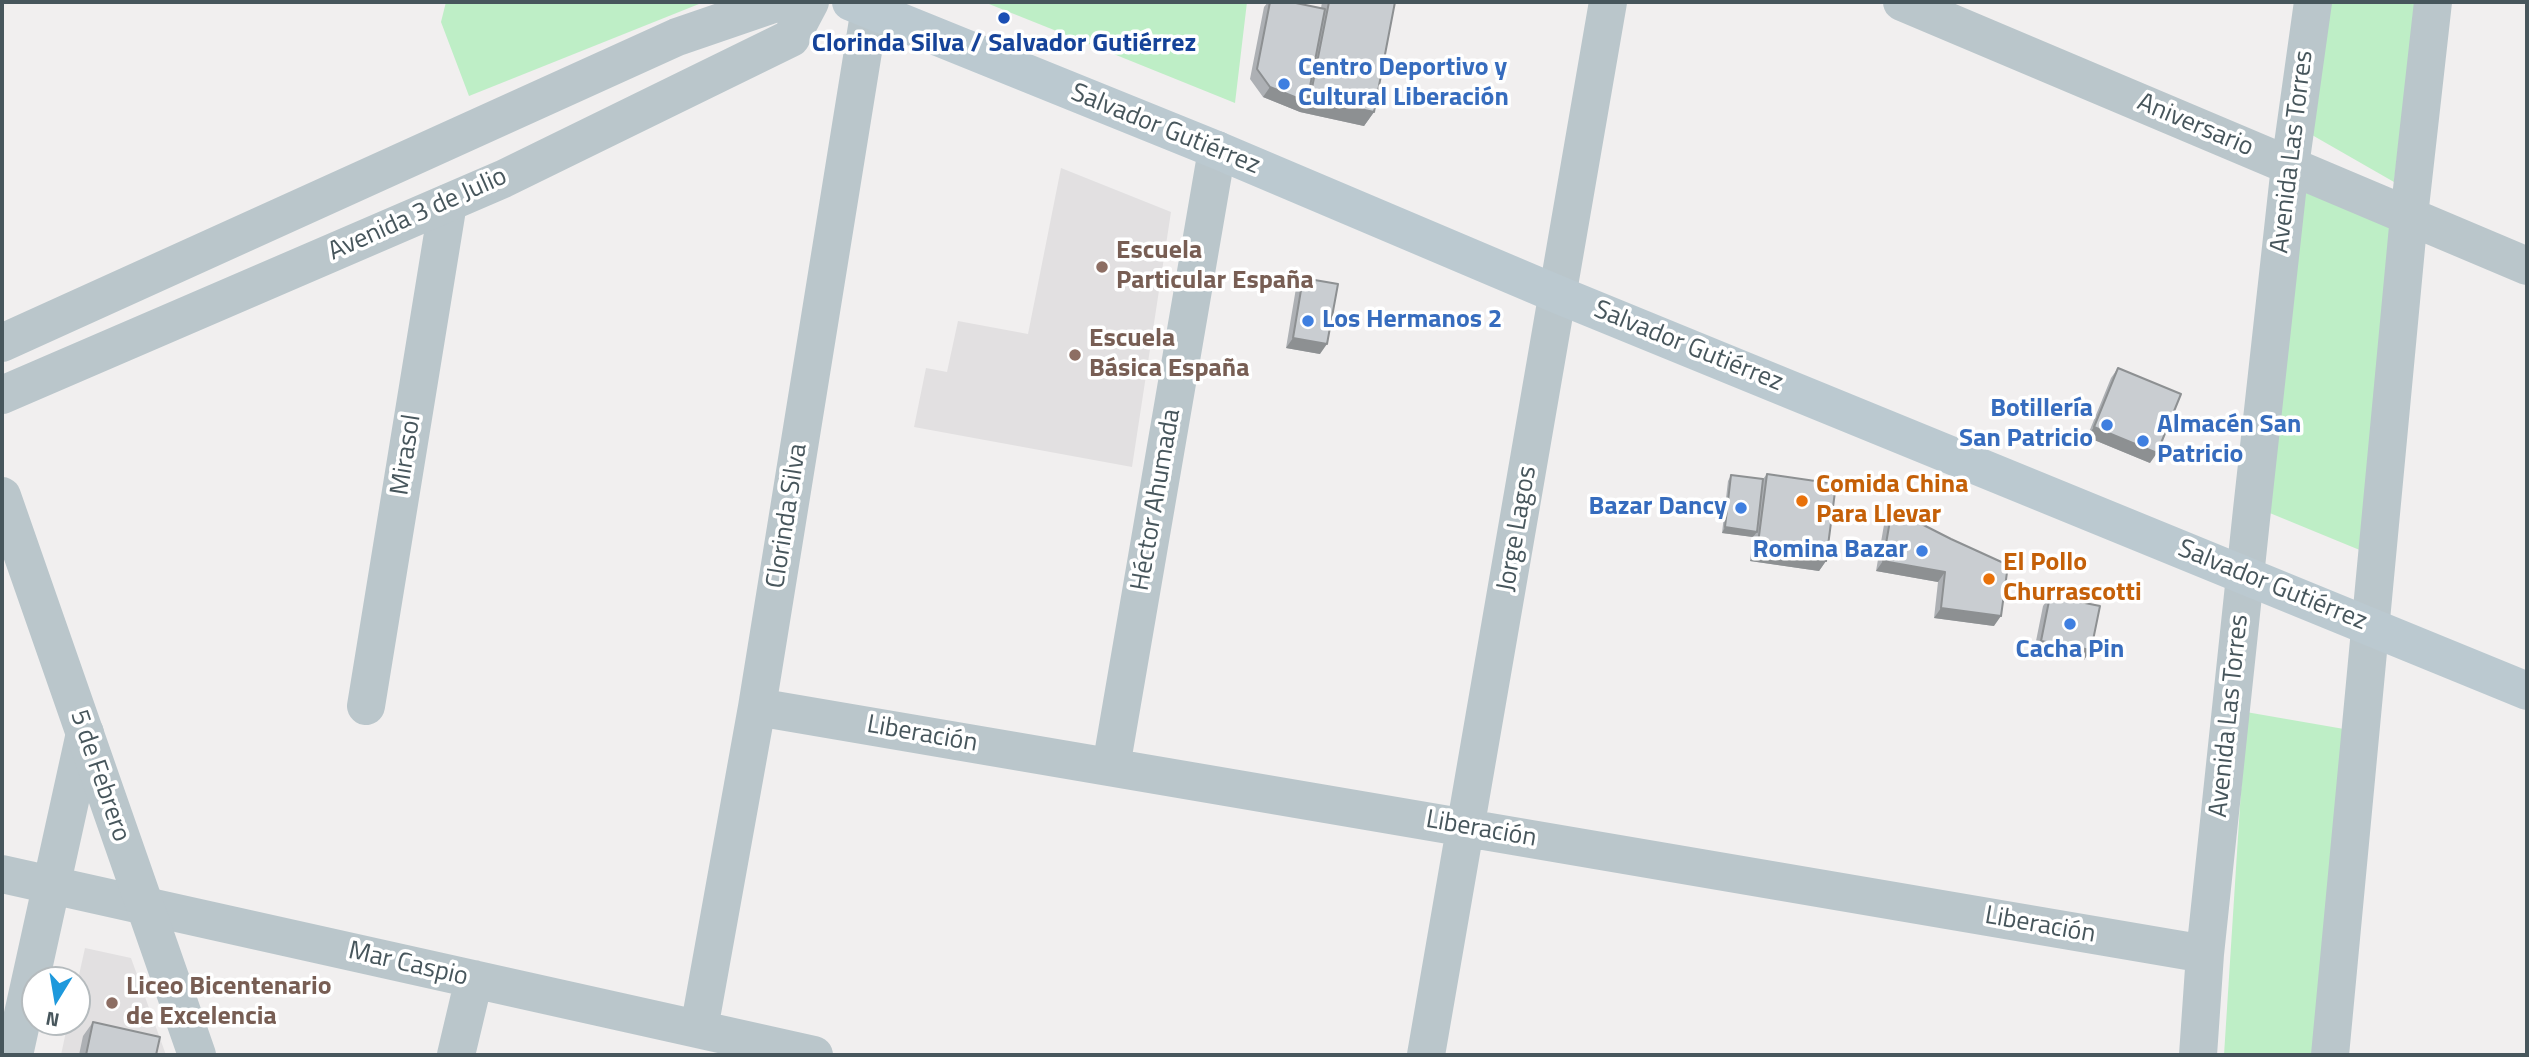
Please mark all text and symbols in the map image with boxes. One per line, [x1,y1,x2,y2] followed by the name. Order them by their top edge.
[996,10,1012,26] marker: Clorinda Silva / Salvador Gutiérrez
[812,29,1196,61] place label: Clorinda Silva / Salvador Gutiérrez
[2265,49,2321,255] street label: Avenida Las Torres
[1298,53,1509,114] place label: Centro Deportivo y Cultural Liberación
[1276,76,1292,92] marker: Centro Deportivo y Cultural Liberación
[1066,78,1264,182] street label: Salvador Gutiérrez
[2132,88,2258,164] street label: Aniversario
[324,162,512,268] street label: Avenida 3 de Julio
[1116,236,1314,298] place label: Escuela Particular España
[1094,259,1110,275] marker: Escuela Particular España
[1589,295,1787,399] street label: Salvador Gutiérrez
[1322,305,1502,337] place label: Los Hermanos 2
[1300,313,1316,329] marker: Los Hermanos 2
[1089,324,1249,386] place label: Escuela Básica España
[1067,347,1083,363] marker: Escuela Básica España
[1959,394,2093,456] place label: Botillería San Patricio
[1126,407,1188,593] street label: Héctor Ahumada
[2157,410,2301,472] place label: Almacén San Patricio
[385,412,429,498] street label: Mirasol
[2099,417,2115,433] marker: Botillería San Patricio
[2135,433,2151,449] marker: Almacén San Patricio
[761,441,815,591] street label: Clorinda Silva
[1492,464,1544,594] street label: Jorge Lagos
[1816,470,1968,532] place label: Comida China Para Llevar
[1589,492,1727,524] place label: Bazar Dancy
[1794,493,1810,509] marker: Comida China Para Llevar
[1733,500,1749,516] marker: Bazar Dancy
[2173,534,2371,638] street label: Salvador Gutiérrez
[1752,535,1908,567] place label: Romina Bazar
[1914,543,1930,559] marker: Romina Bazar
[2003,548,2142,610] place label: El Pollo Churrascotti
[1981,571,1997,587] marker: El Pollo Churrascotti
[2204,613,2256,819] street label: Avenida Las Torres
[2062,616,2078,632] marker: Cacha Pin
[2016,635,2124,667] place label: Cacha Pin
[62,706,136,846] street label: 5 de Febrero
[864,710,980,760] street label: Liberación
[1423,805,1539,855] street label: Liberación
[1982,901,2098,951] street label: Liberación
[345,936,471,994] street label: Mar Caspio
[21,966,91,1036] north arrow
[126,972,332,1034] place label: Liceo Bicentenario de Excelencia
[104,995,120,1011] marker: Liceo Bicentenario de Excelencia
[43,1005,62,1036] text: N

